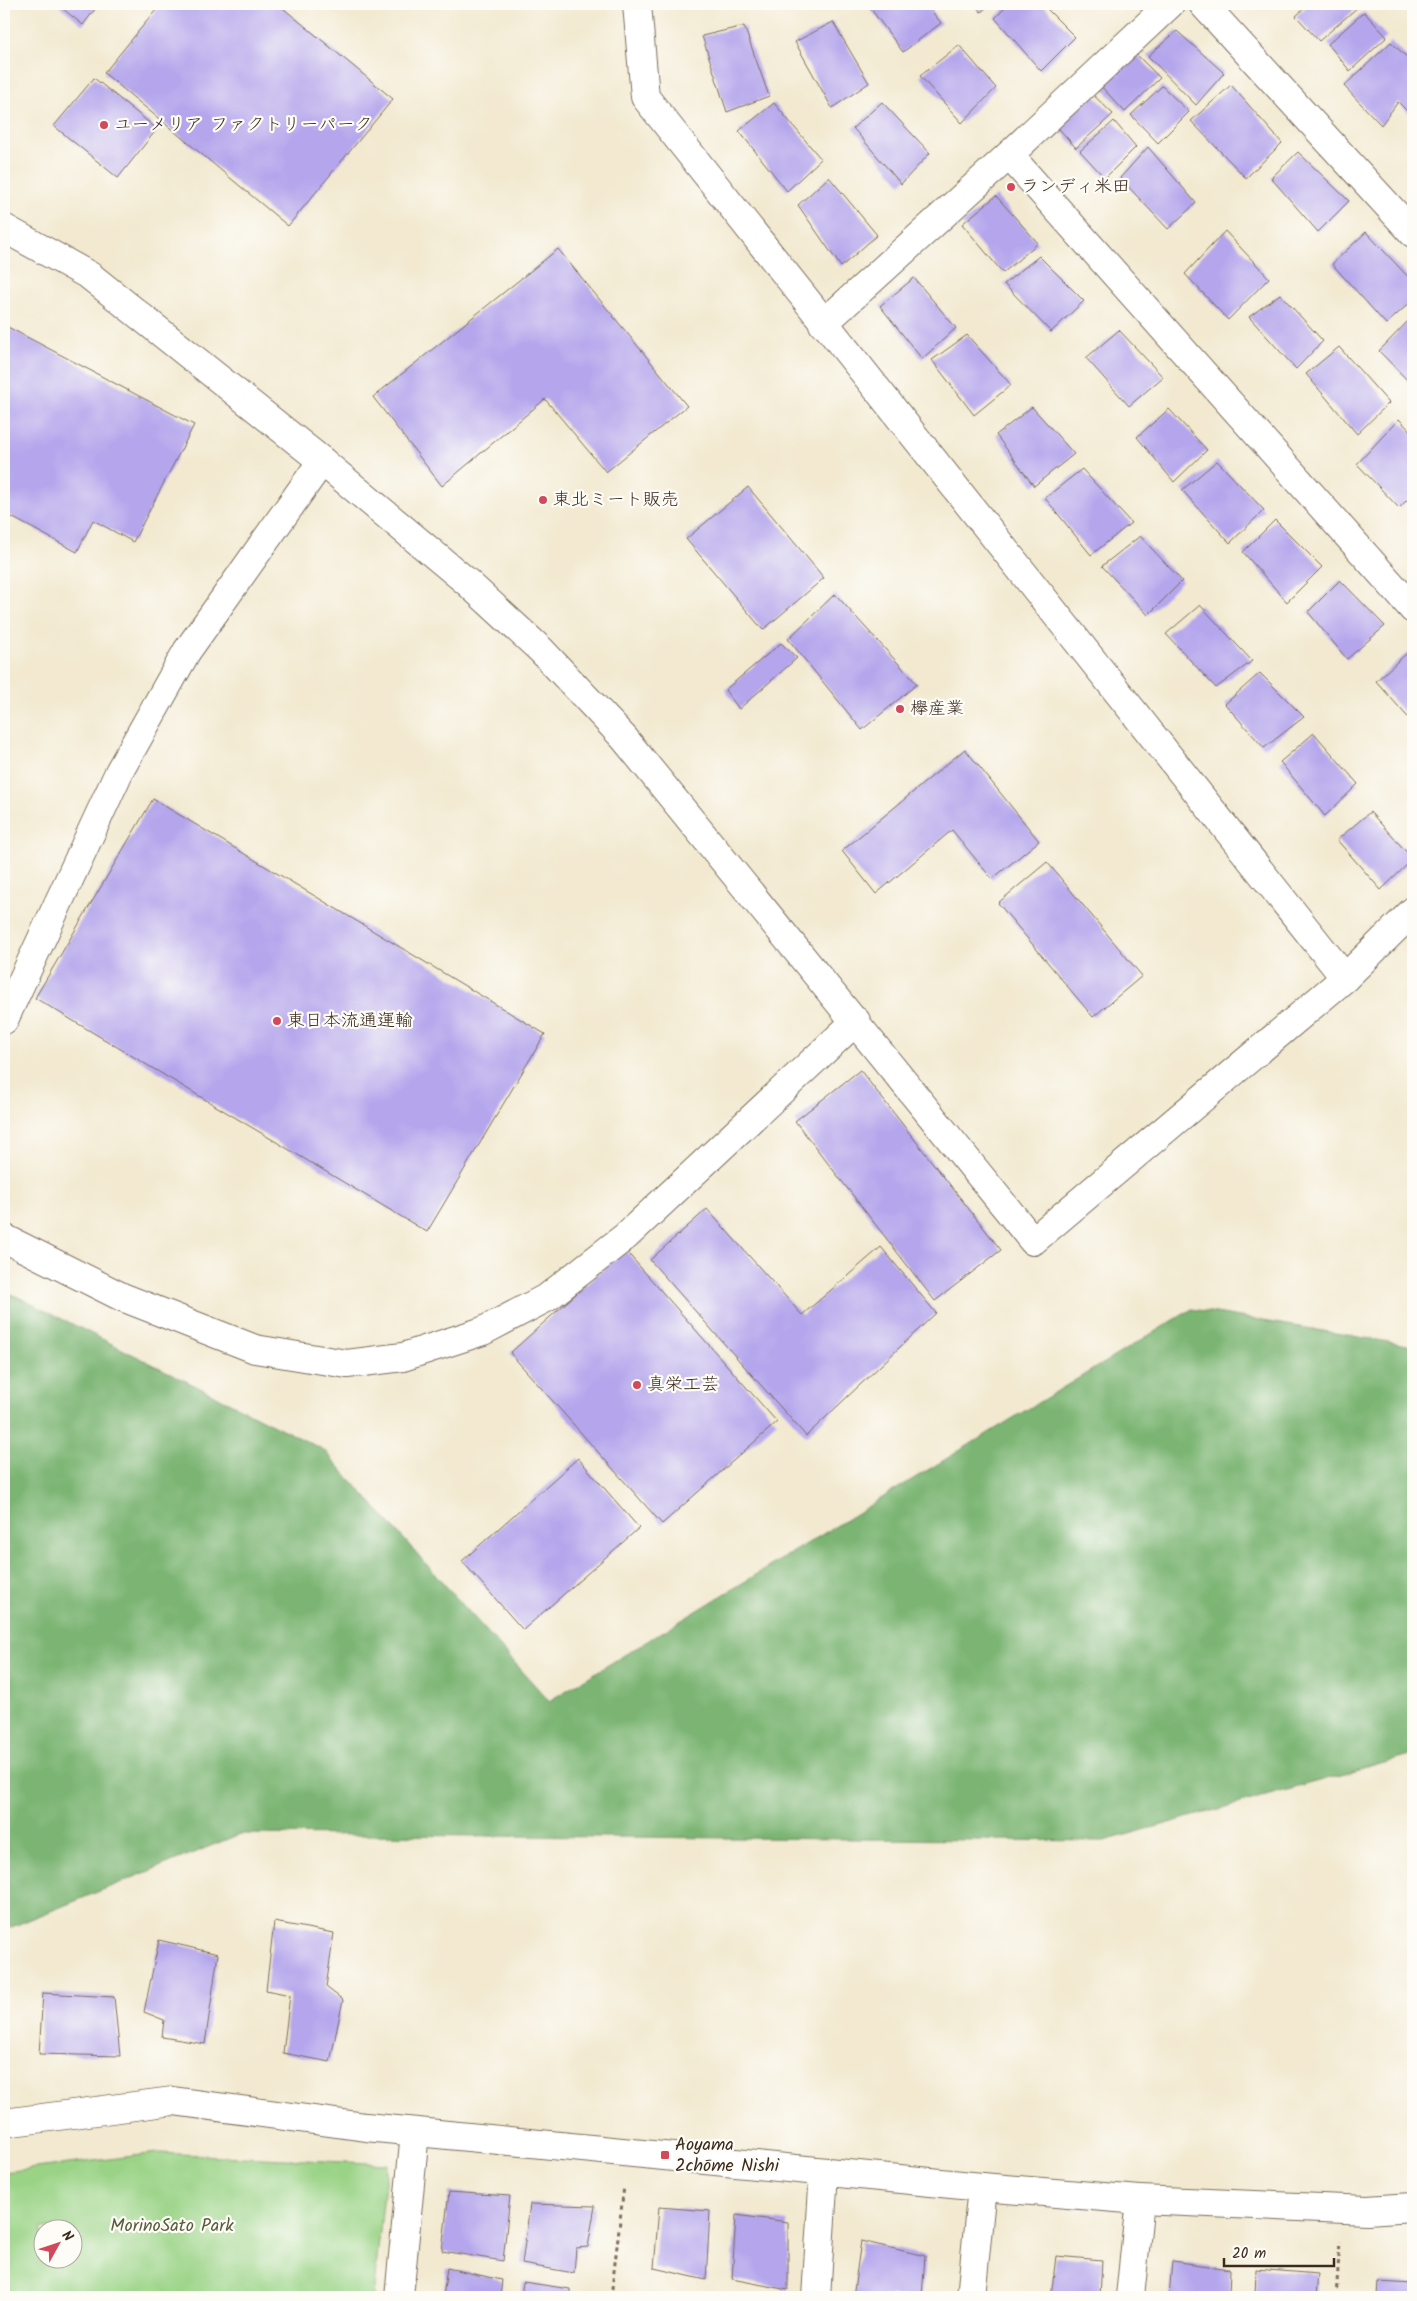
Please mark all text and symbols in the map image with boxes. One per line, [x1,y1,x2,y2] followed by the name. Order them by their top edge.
[114,111,373,140] place label: ユーメリア ファクトリーパーク
[98,119,110,131] marker: ユーメリア ファクトリーパーク
[1021,173,1130,202] place label: ランディ米田
[1005,181,1017,193] marker: ランディ米田
[553,486,679,515] place label: 東北ミート販売
[537,494,549,506] marker: 東北ミート販売
[910,695,964,724] place label: 欅産業
[894,703,906,715] marker: 欅産業
[287,1007,413,1036] place label: 東日本流通運輸
[271,1015,283,1027] marker: 東日本流通運輸
[647,1371,719,1400] place label: 真栄工芸
[631,1379,643,1391] marker: 真栄工芸
[675,2131,780,2181] place label: Aoyama 2chōme Nishi
[659,2149,671,2161] marker: Aoyama 2chōme Nishi
[110,2212,234,2241] park label: MorinoSato Park
[32,2218,82,2268] north arrow
[56,2226,79,2247] text: N
[1224,2236,1334,2268] scale bar
[1232,2242,1266,2266] text: 20 m

